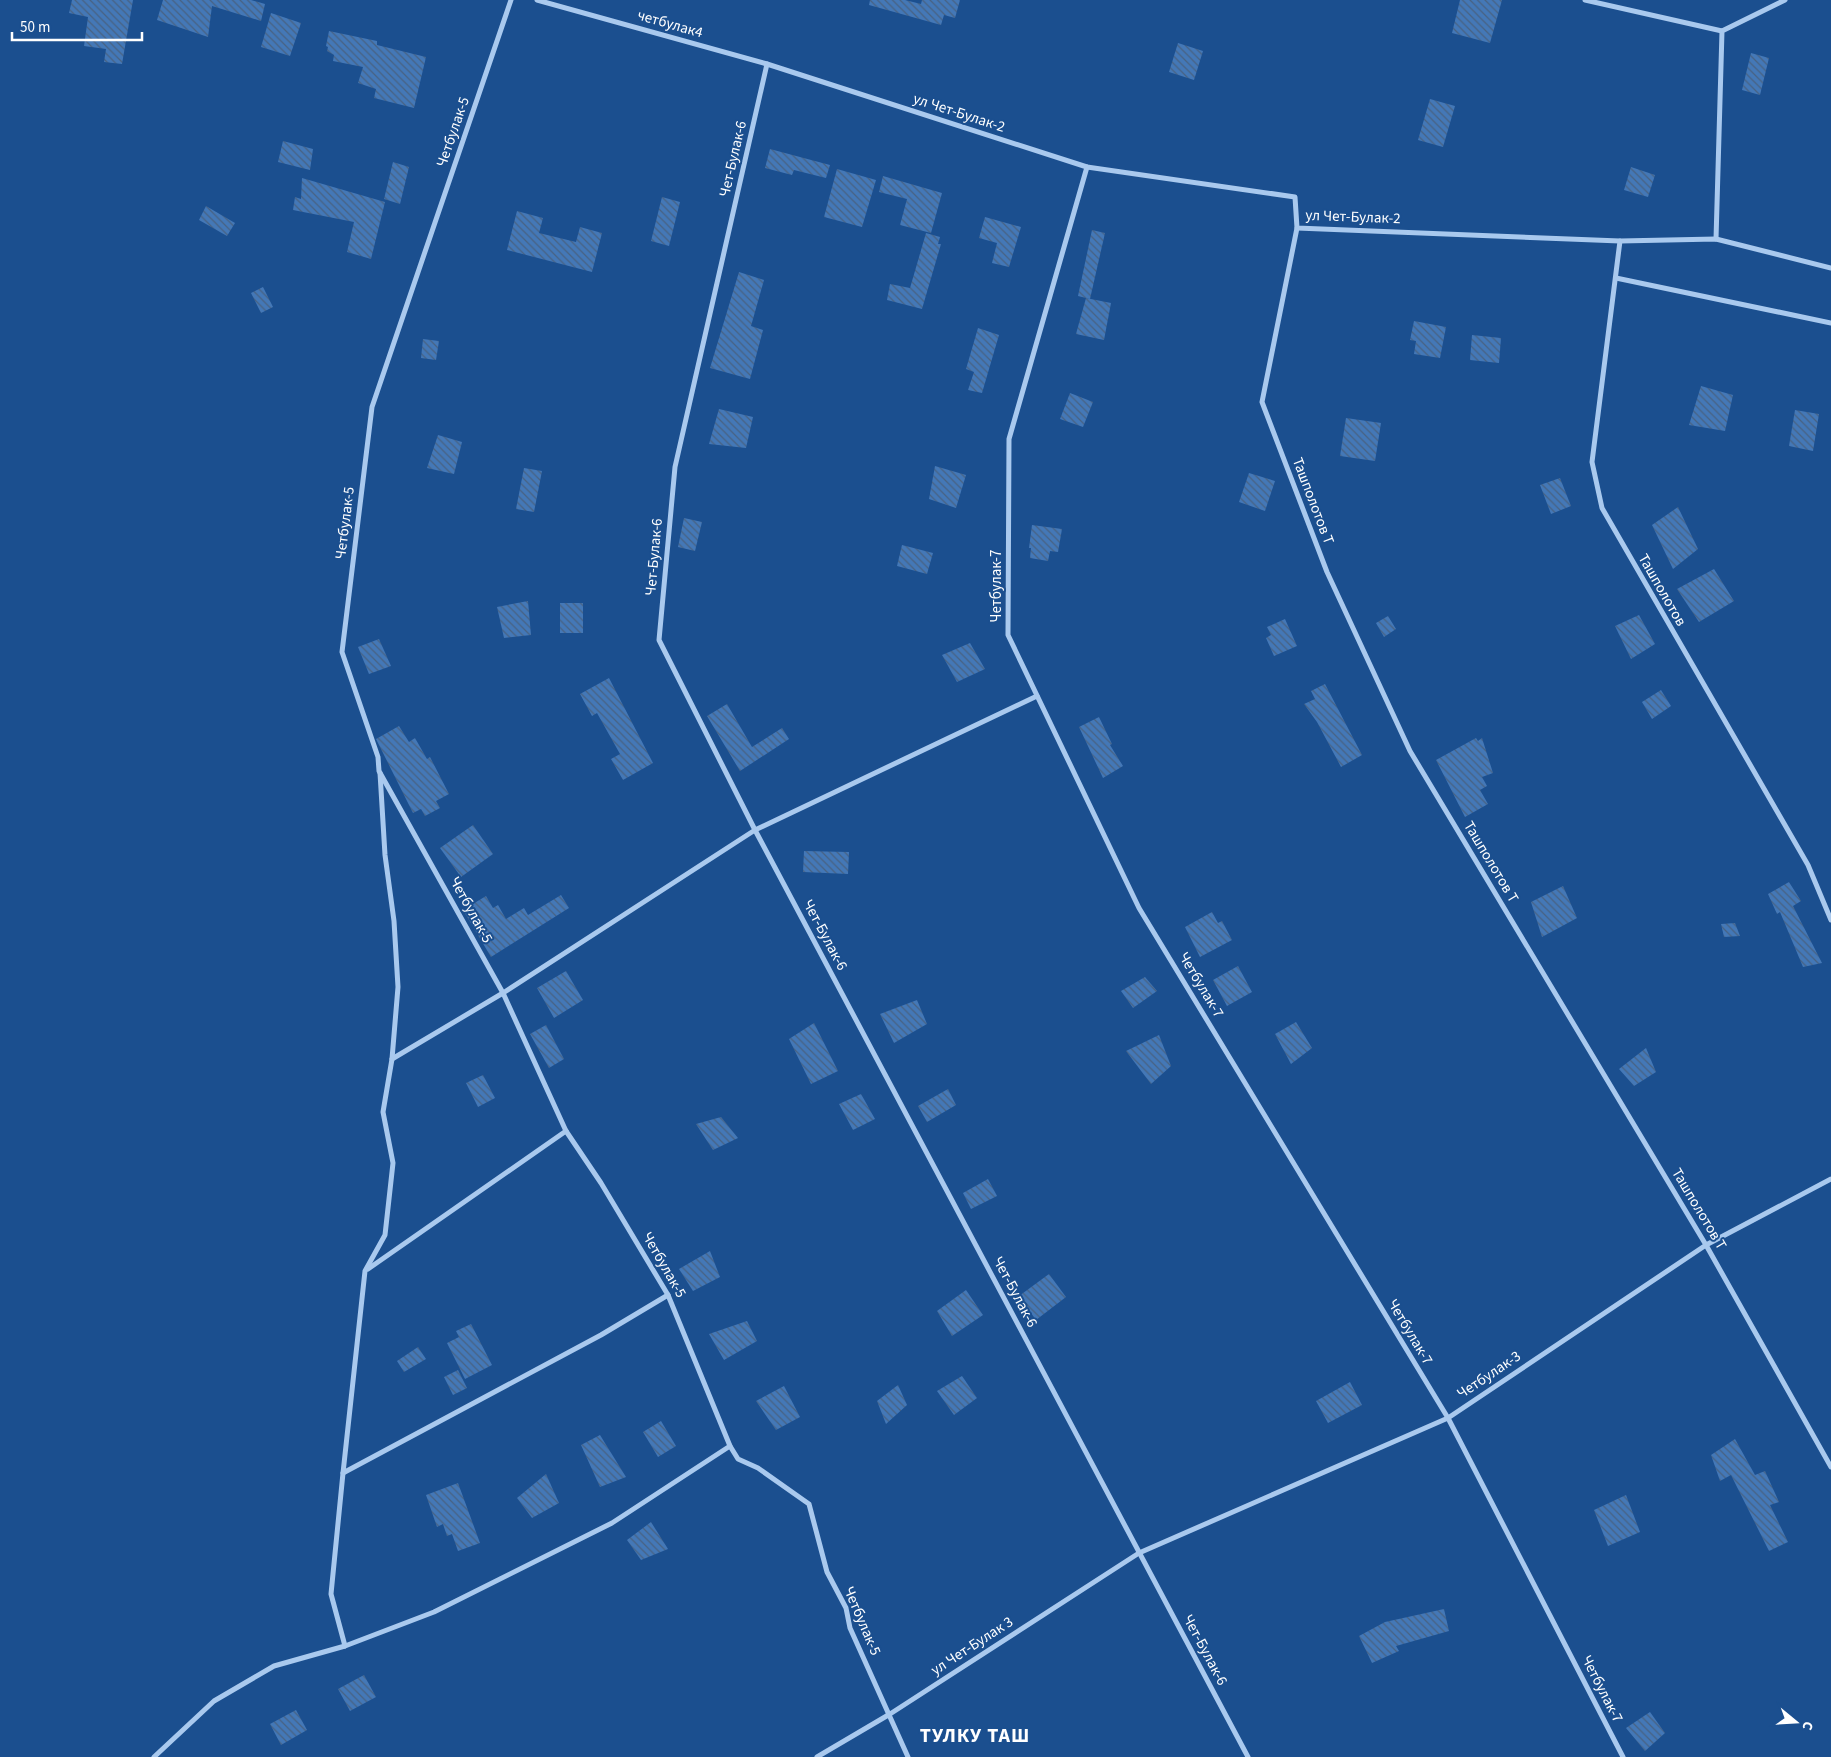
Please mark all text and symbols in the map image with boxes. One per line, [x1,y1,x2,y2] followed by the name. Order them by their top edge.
[635,5,706,44] street label: четбулак4
[12,10,142,42] scale bar
[20,17,50,38] text: 50 m
[910,88,1008,138] street label: ул Чет-Булак-2
[431,94,475,170] street label: Четбулак-5
[714,119,752,199] street label: Чет-Булак-6
[1305,205,1401,229] street label: ул Чет-Булак-2
[1287,455,1339,547] street label: Ташполотов Т
[330,486,360,560] street label: Четбулак-5
[640,517,668,597] street label: Чет-Булак-6
[986,550,1007,622] street label: Четбулак-7
[1633,550,1691,630] street label: Ташполотов
[1458,817,1524,907] street label: Ташполотов Т
[444,873,498,947] street label: Четбулак-5
[798,896,852,974] street label: Чет-Булак-6
[1173,948,1229,1022] street label: Четбулак-7
[1666,1164,1732,1254] street label: Ташполотов Т
[637,1228,691,1302] street label: Четбулак-5
[988,1253,1042,1331] street label: Чет-Булак-6
[1382,1295,1438,1369] street label: Четбулак-7
[1453,1346,1525,1404] street label: Четбулак-3
[838,1583,886,1659] street label: Четбулак-5
[1178,1611,1232,1689] street label: Чет-Булак-6
[927,1612,1017,1680] street label: ул Чет-Булак 3
[1576,1652,1628,1726] street label: Четбулак-7
[1771,1697,1821,1747] north arrow
[1797,1719,1818,1733] text: С
[920,1722,1030,1750] district label: ТУЛКУ ТАШ

